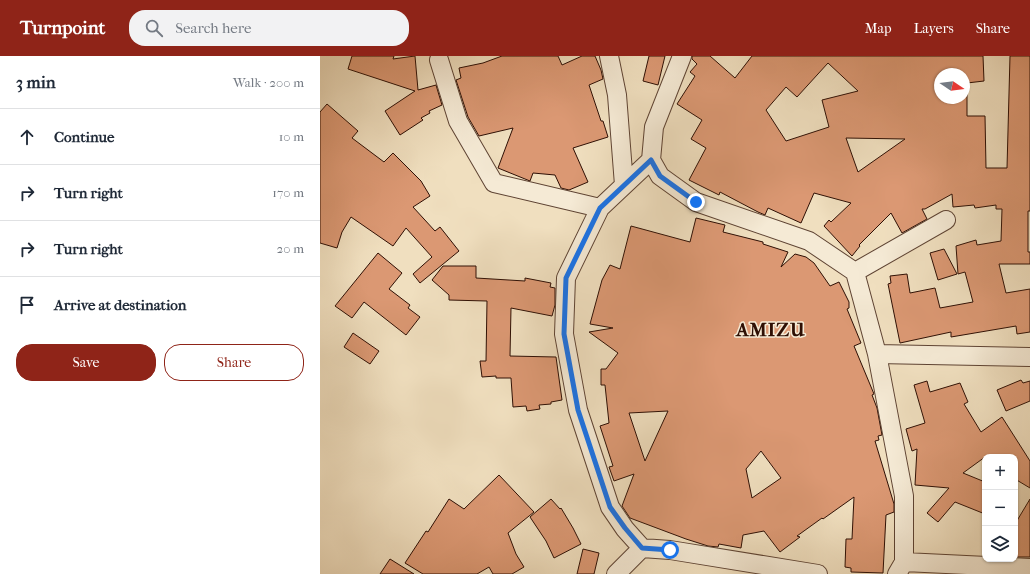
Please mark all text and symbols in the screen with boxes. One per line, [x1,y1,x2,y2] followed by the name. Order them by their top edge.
[129,10,409,46] search box
[20,17,105,39] text: Turnpoint
[143,17,165,39] icon: search
[175,19,251,37] text: Search here
[865,20,892,37] text: Map
[914,20,954,37] text: Layers
[976,20,1010,37] text: Share
[934,68,970,104] north arrow
[16,72,56,92] text: 3 min
[233,75,304,90] text: Walk · 200 m
[16,126,38,148] icon: ahead
[54,128,114,146] text: Continue
[279,129,304,144] text: 10 m
[16,182,38,204] icon: right
[54,184,123,202] text: Turn right
[272,185,304,200] text: 170 m
[687,193,705,211] route end
[16,238,38,260] icon: right
[54,240,123,258] text: Turn right
[277,241,304,256] text: 20 m
[16,294,38,316] icon: arrive
[54,296,186,314] text: Arrive at destination
[735,319,806,341] district label: AMIZU
[16,344,156,381] button: Save
[164,344,304,381] button: Share
[982,454,1018,562] map controls
[982,454,1018,490] button: +
[982,490,1018,526] button: −
[982,526,1018,562] button: layers
[661,541,679,559] route start

